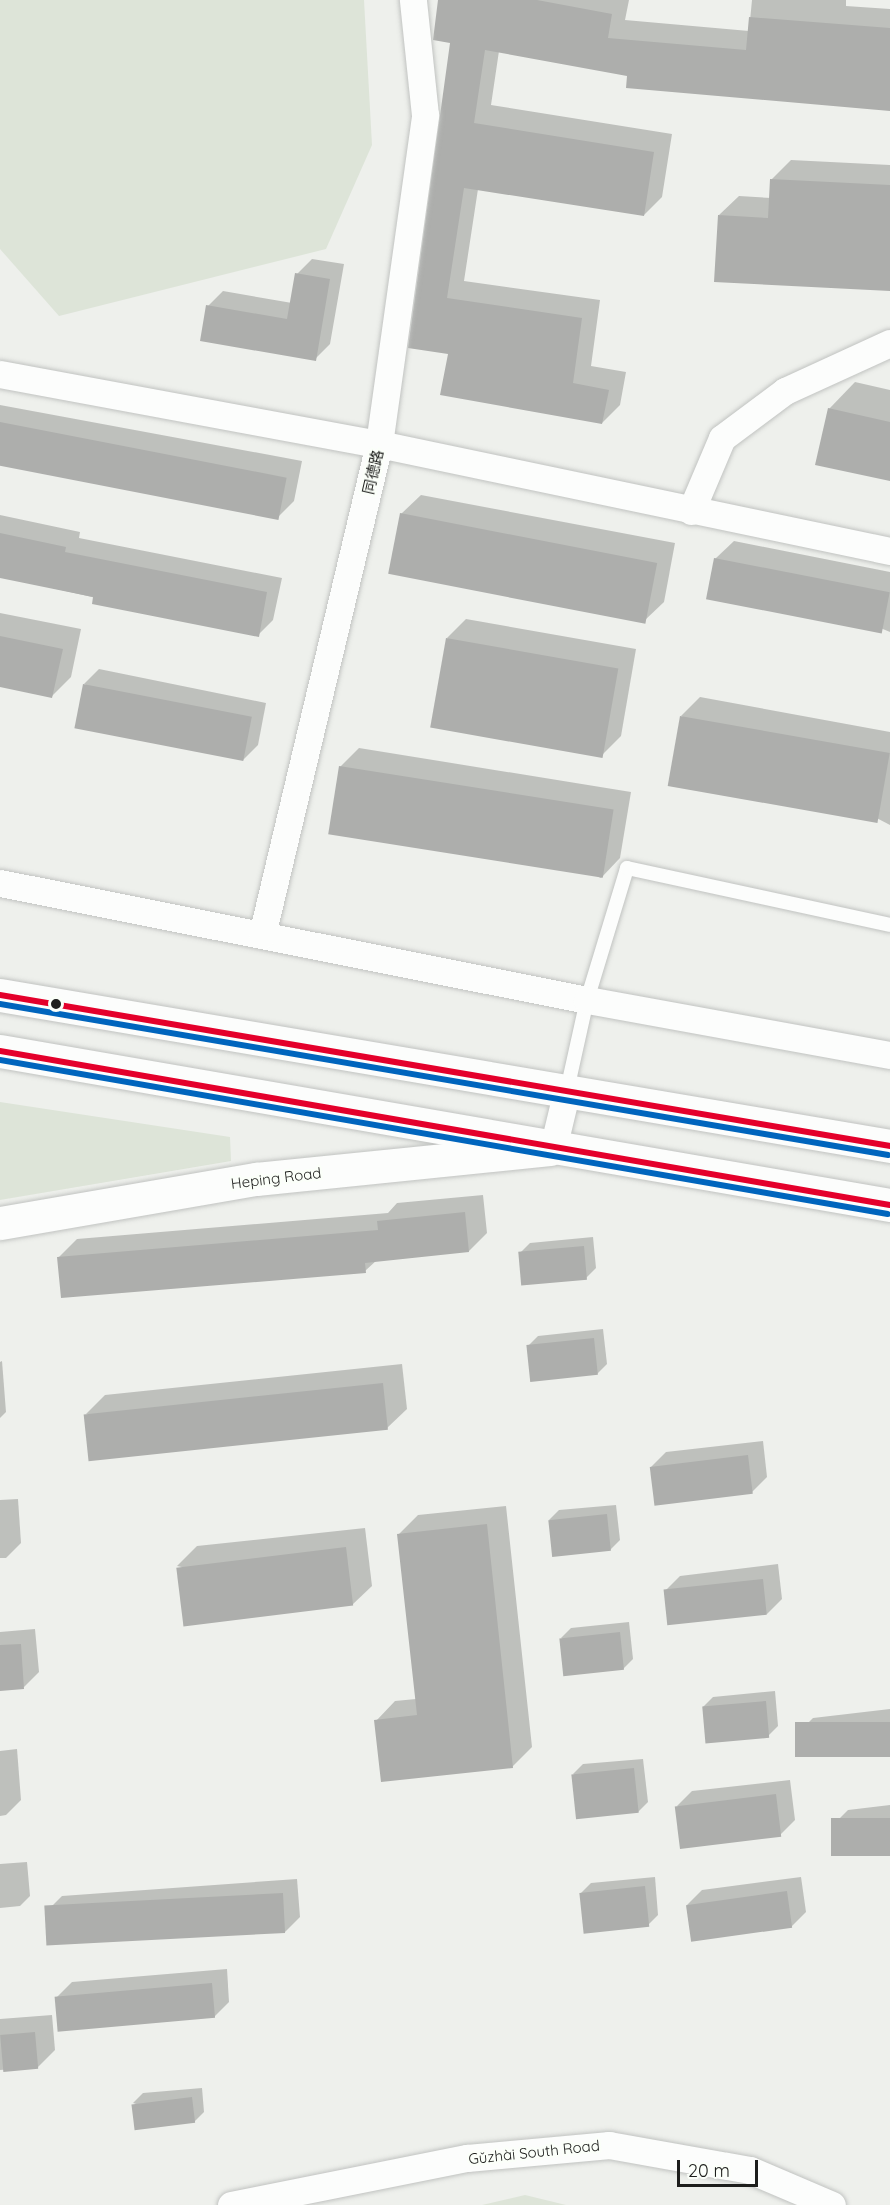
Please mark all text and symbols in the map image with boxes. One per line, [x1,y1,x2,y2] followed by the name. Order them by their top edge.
[359,448,387,496] street label: 同德路
[50,998,62,1010] unlabelled marker
[230,1164,322,1192] street label: Heping Road
[467,2136,601,2168] street label: Gǔzhài South Road
[680,2148,761,2186] scale bar
[688,2159,730,2182] text: 20 m

